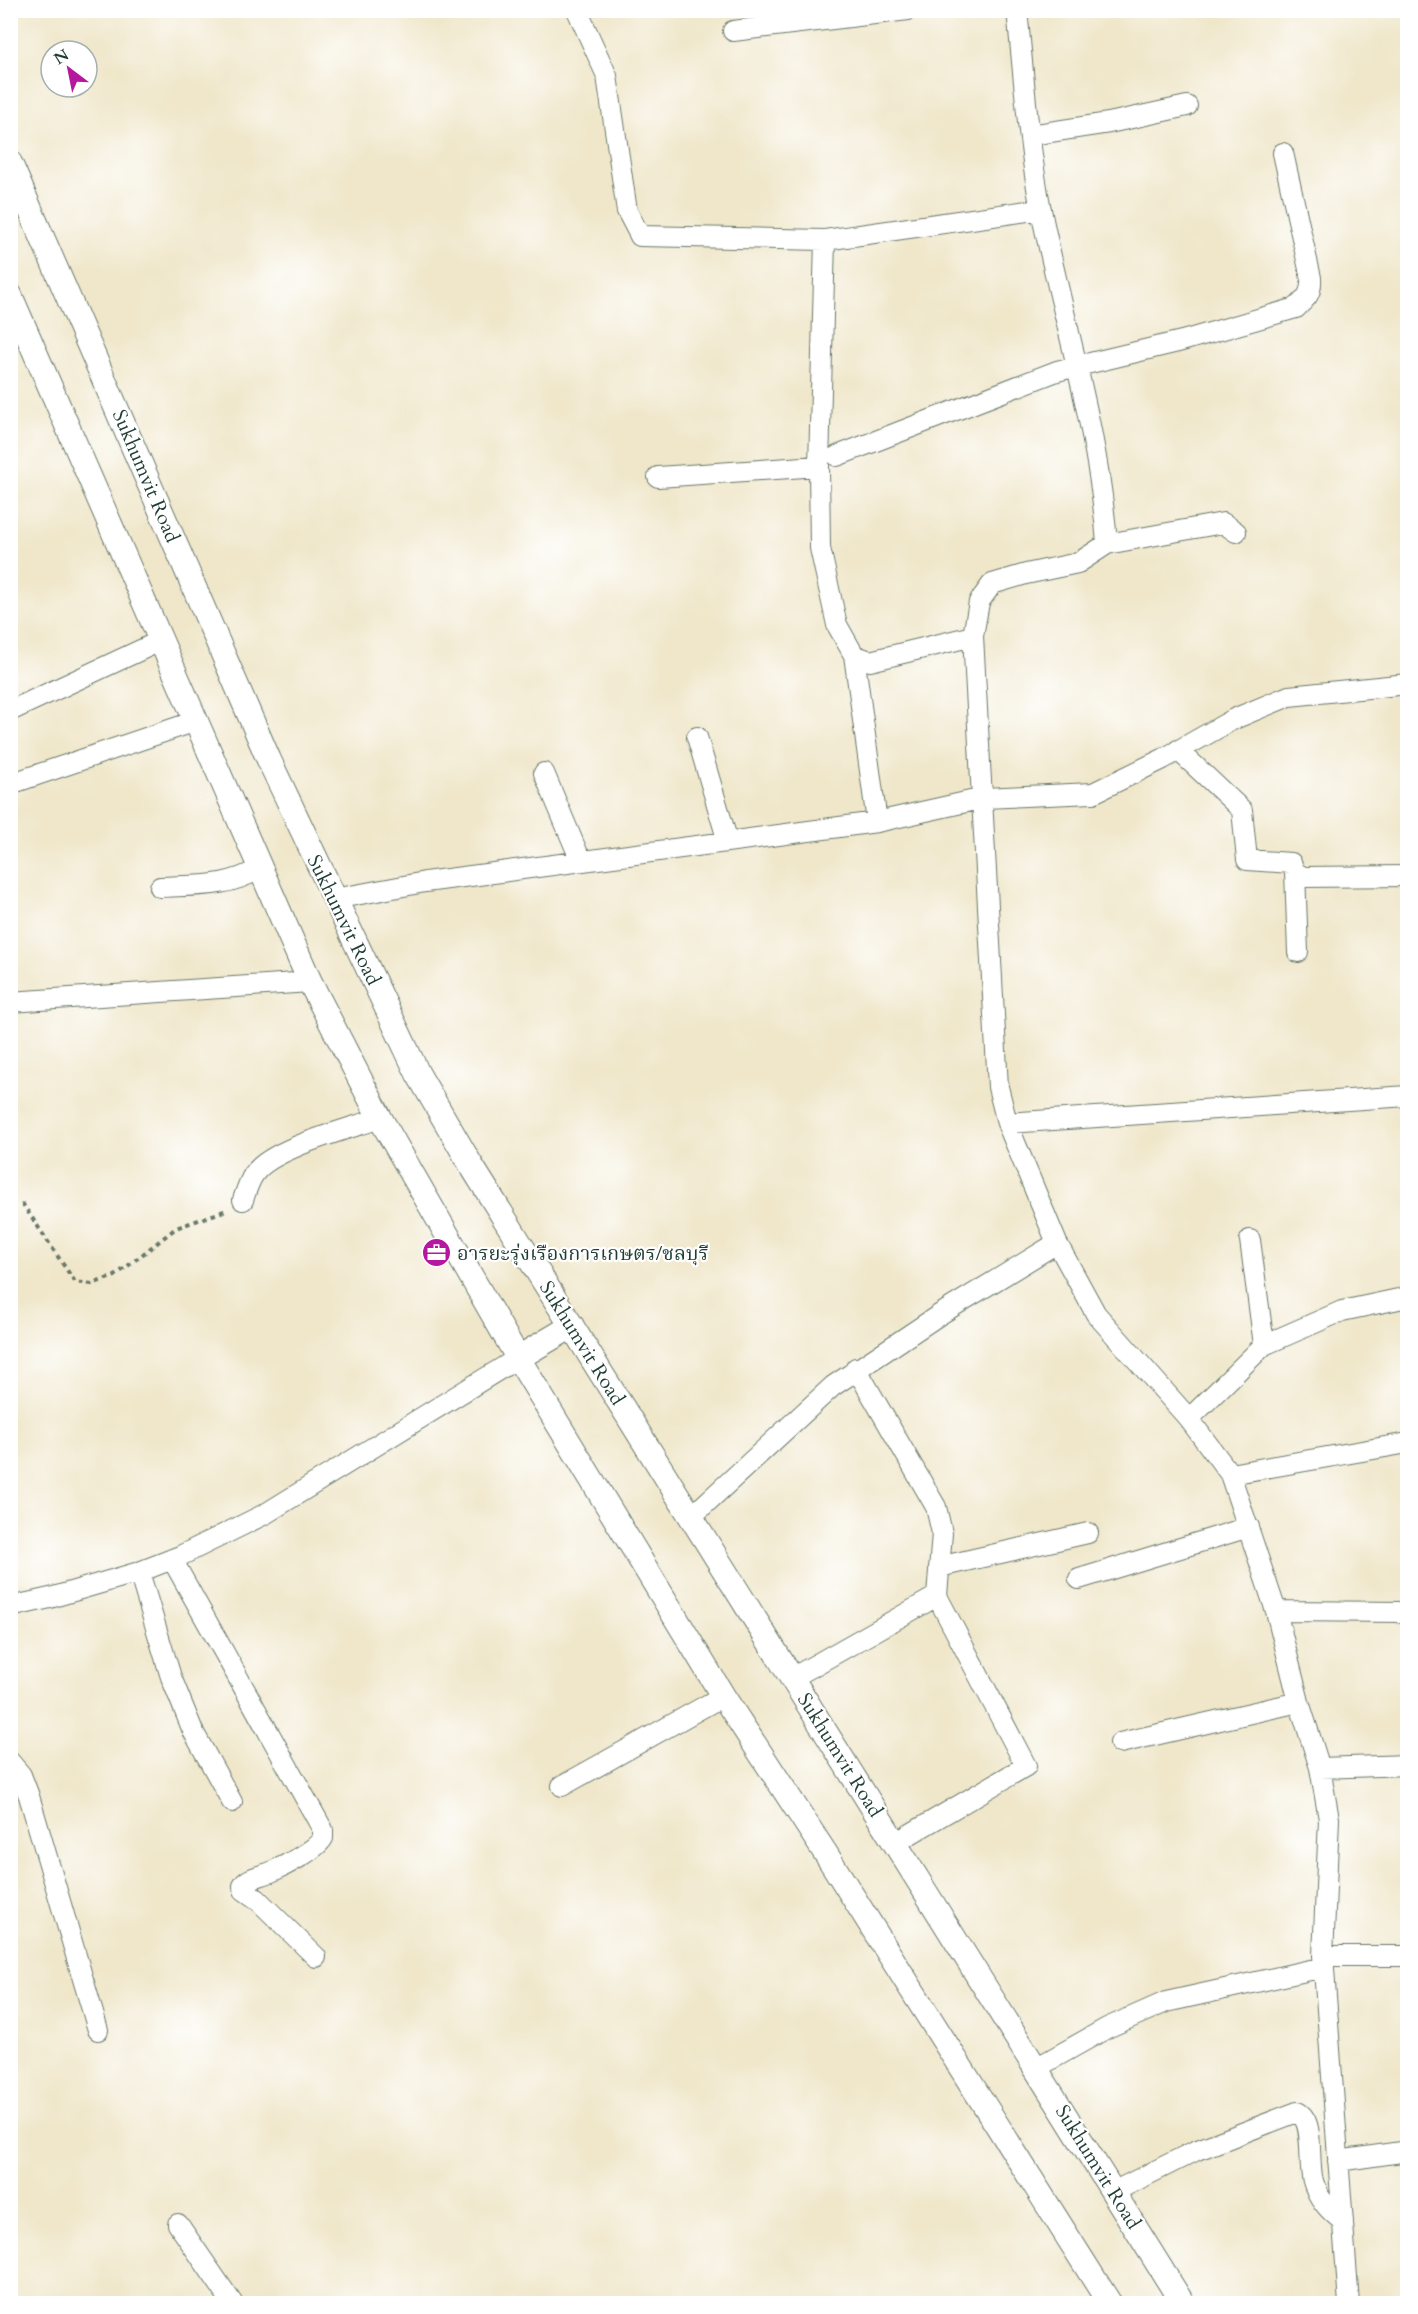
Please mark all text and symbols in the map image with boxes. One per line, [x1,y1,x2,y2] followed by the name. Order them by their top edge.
[39,39,99,99] north arrow
[50,44,73,70] text: N
[106,405,186,547] street label: Sukhumvit Road
[301,850,387,990] street label: Sukhumvit Road
[420,1237,452,1269] office icon: อารยะรุ่งเรืองการเกษตร/ชลบุรี
[457,1240,708,1267] place label: อารยะรุ่งเรืองการเกษตร/ชลบุรี
[533,1276,631,1411] street label: Sukhumvit Road
[791,1688,889,1823] street label: Sukhumvit Road
[1049,2100,1147,2235] street label: Sukhumvit Road

